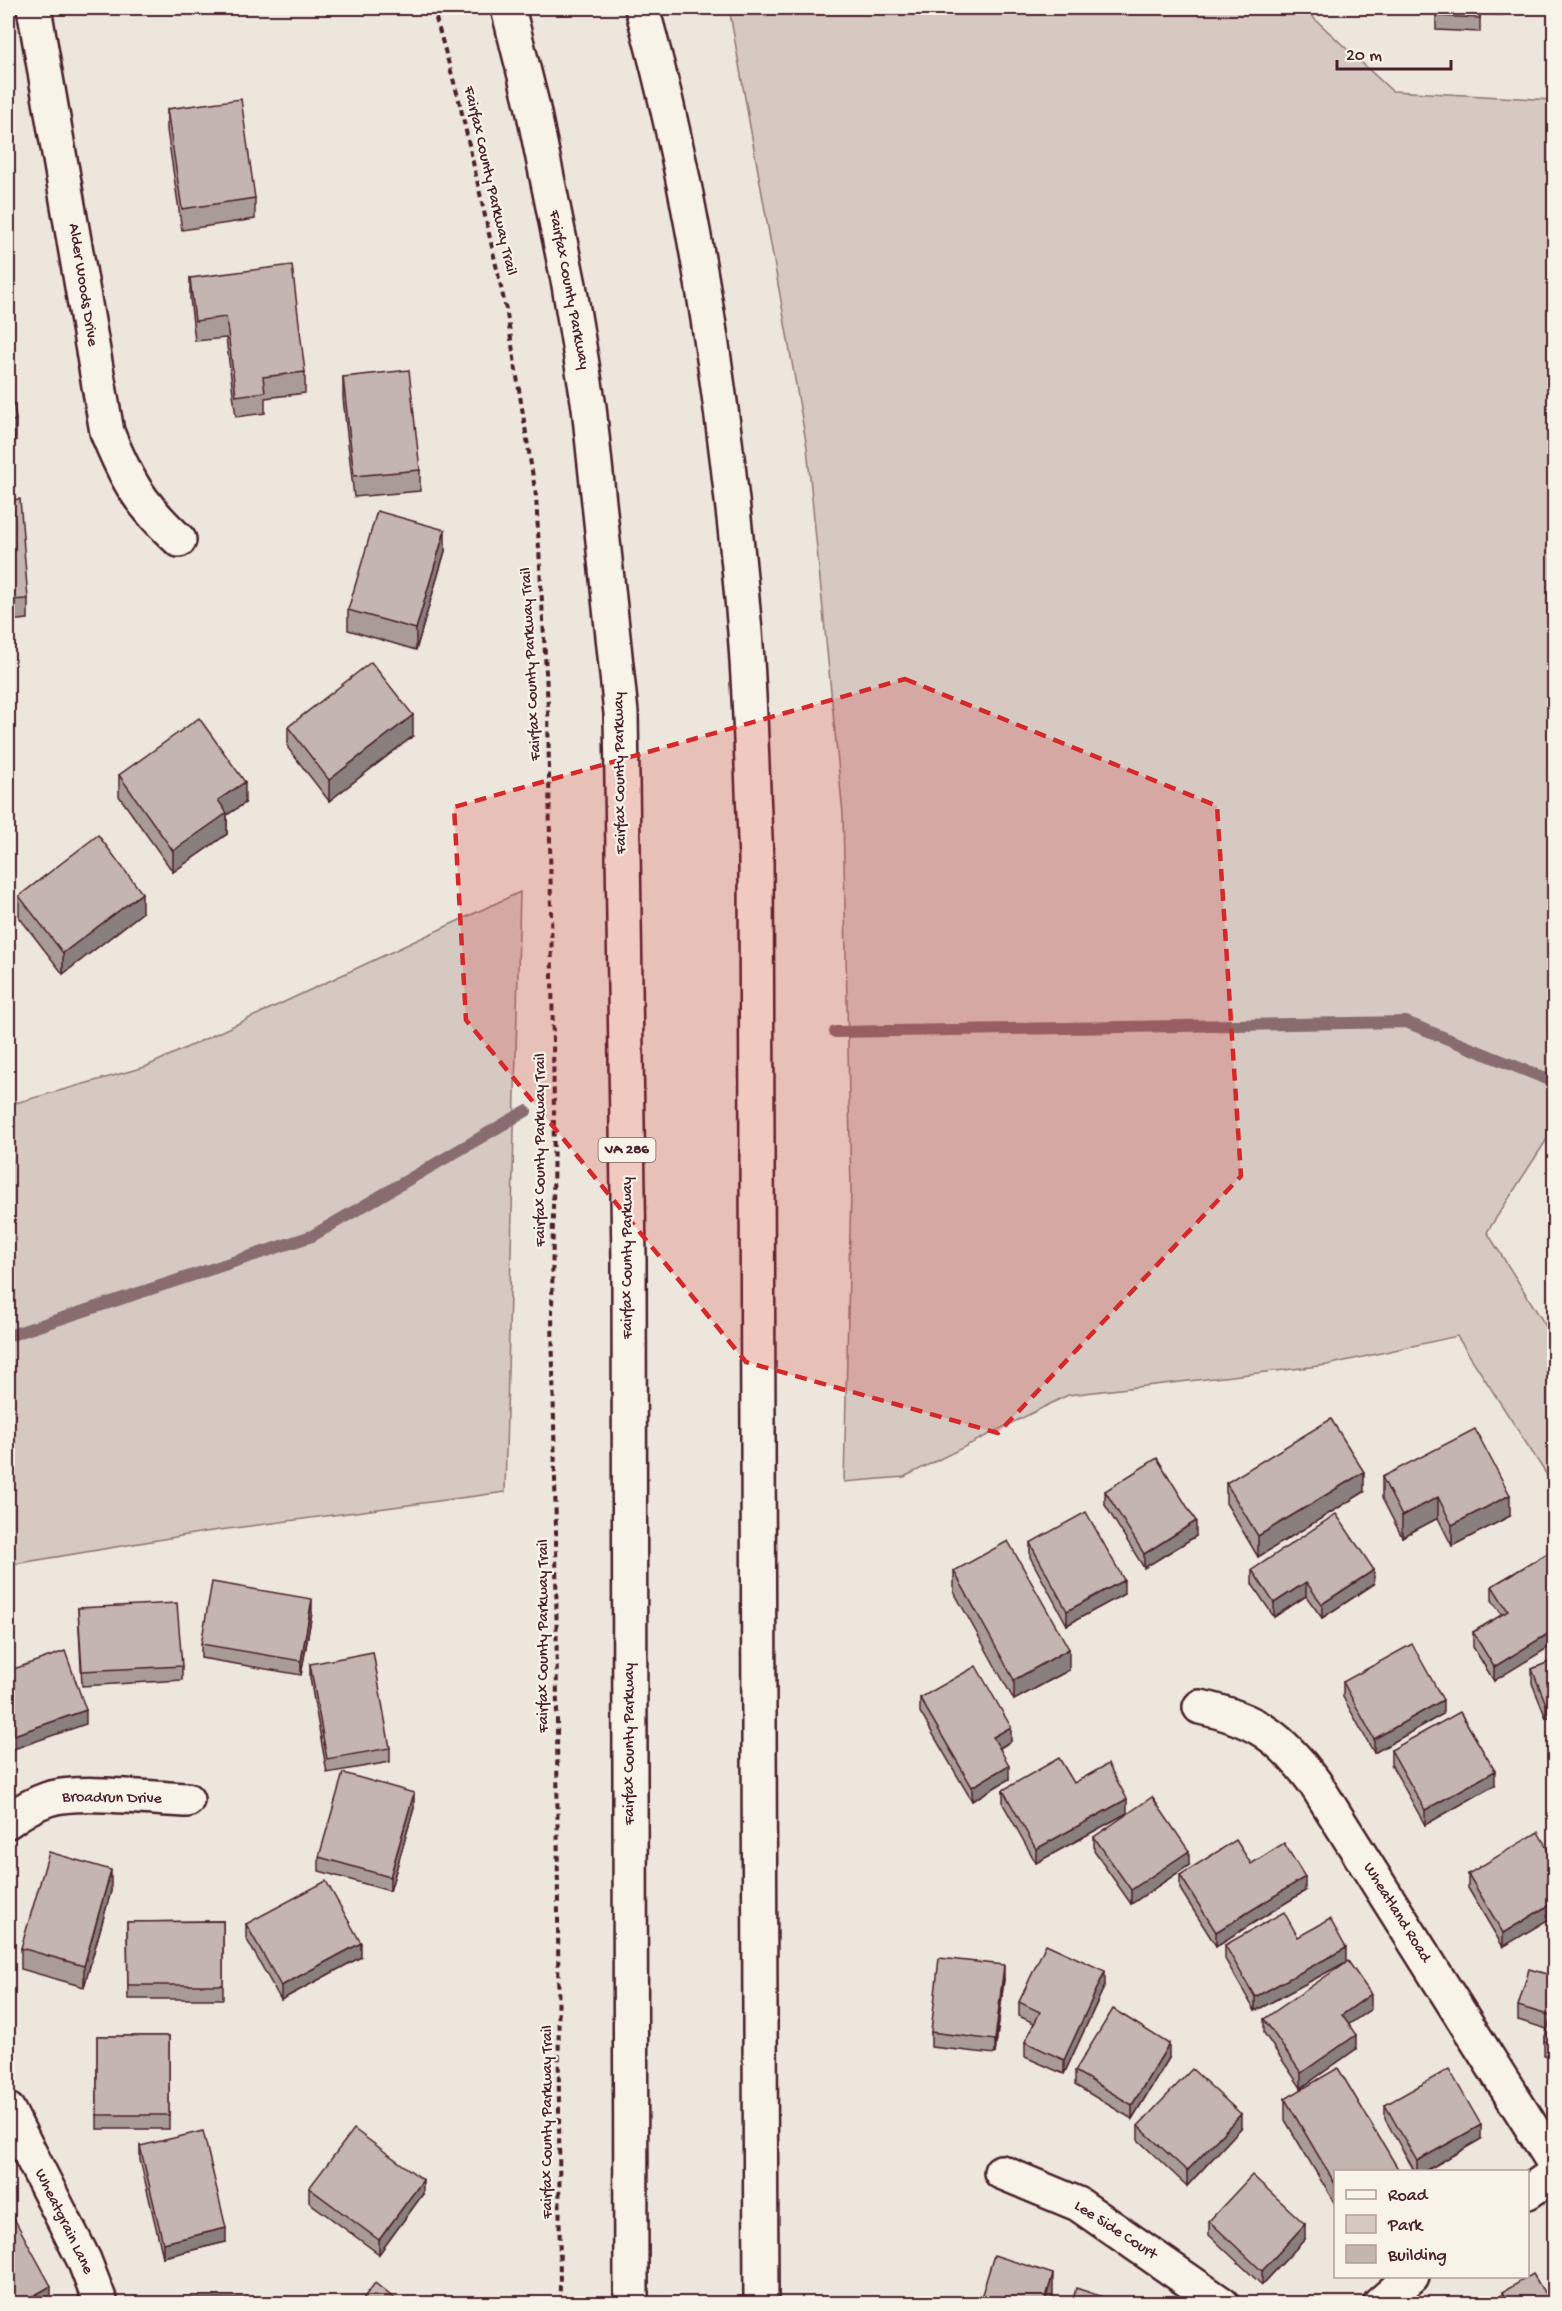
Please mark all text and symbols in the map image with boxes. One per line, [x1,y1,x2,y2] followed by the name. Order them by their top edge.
[1337,33,1451,71] scale bar
[1346,46,1382,67] text: 20 m
[458,84,520,277] street label: Fairfax County Parkway Trail
[543,208,593,372] street label: Fairfax County Parkway
[63,222,101,349] street label: Alder Woods Drive
[517,567,547,762] street label: Fairfax County Parkway Trail
[610,692,632,855] street label: Fairfax County Parkway
[532,1053,551,1248] street label: Fairfax County Parkway Trail
[598,1138,656,1162] road number: VA 286
[619,1177,638,1340] street label: Fairfax County Parkway
[535,1539,554,1734] street label: Fairfax County Parkway Trail
[621,1663,640,1826] street label: Fairfax County Parkway
[61,1789,163,1809] street label: Broadrun Drive
[1358,1860,1435,1968] street label: Wheatland Road
[539,2025,558,2220] street label: Fairfax County Parkway Trail
[29,2166,97,2278] street label: Wheatgrain Lane
[1334,2170,1529,2278] legend
[1388,2186,1429,2207] text: Road
[1070,2197,1161,2266] street label: Lee Side Court
[1387,2216,1424,2237] text: Park
[1387,2246,1447,2267] text: Building

